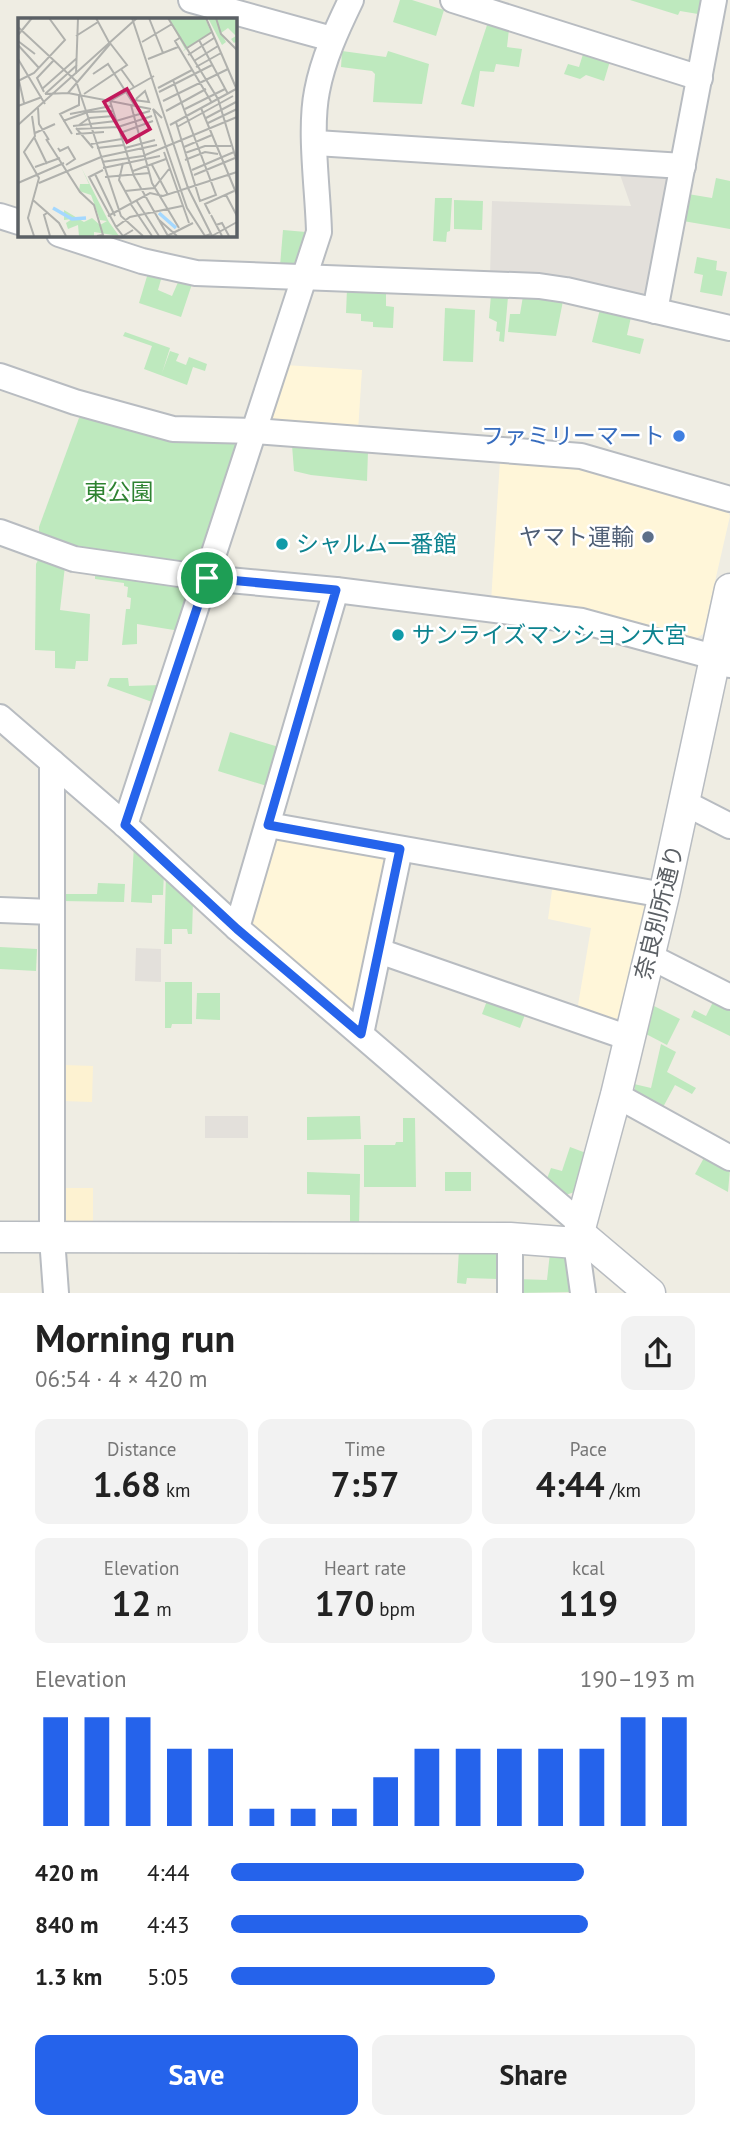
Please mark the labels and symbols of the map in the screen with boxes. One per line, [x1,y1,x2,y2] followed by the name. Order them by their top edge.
[18,18,236,236] inset map
[481,421,665,450] place label: ファミリーマート
[671,428,687,444] marker: ファミリーマート
[85,477,154,506] park label: 東公園
[519,522,634,551] place label: ヤマト運輸
[296,529,457,558] place label: シャルム一番館
[640,529,656,545] marker: ヤマト運輸
[274,536,290,552] marker: シャルム一番館
[177,548,237,608] pin
[412,620,687,649] place label: サンライズマンション大宮
[390,627,406,643] marker: サンライズマンション大宮
[628,841,689,982] street label: 奈良別所通り

